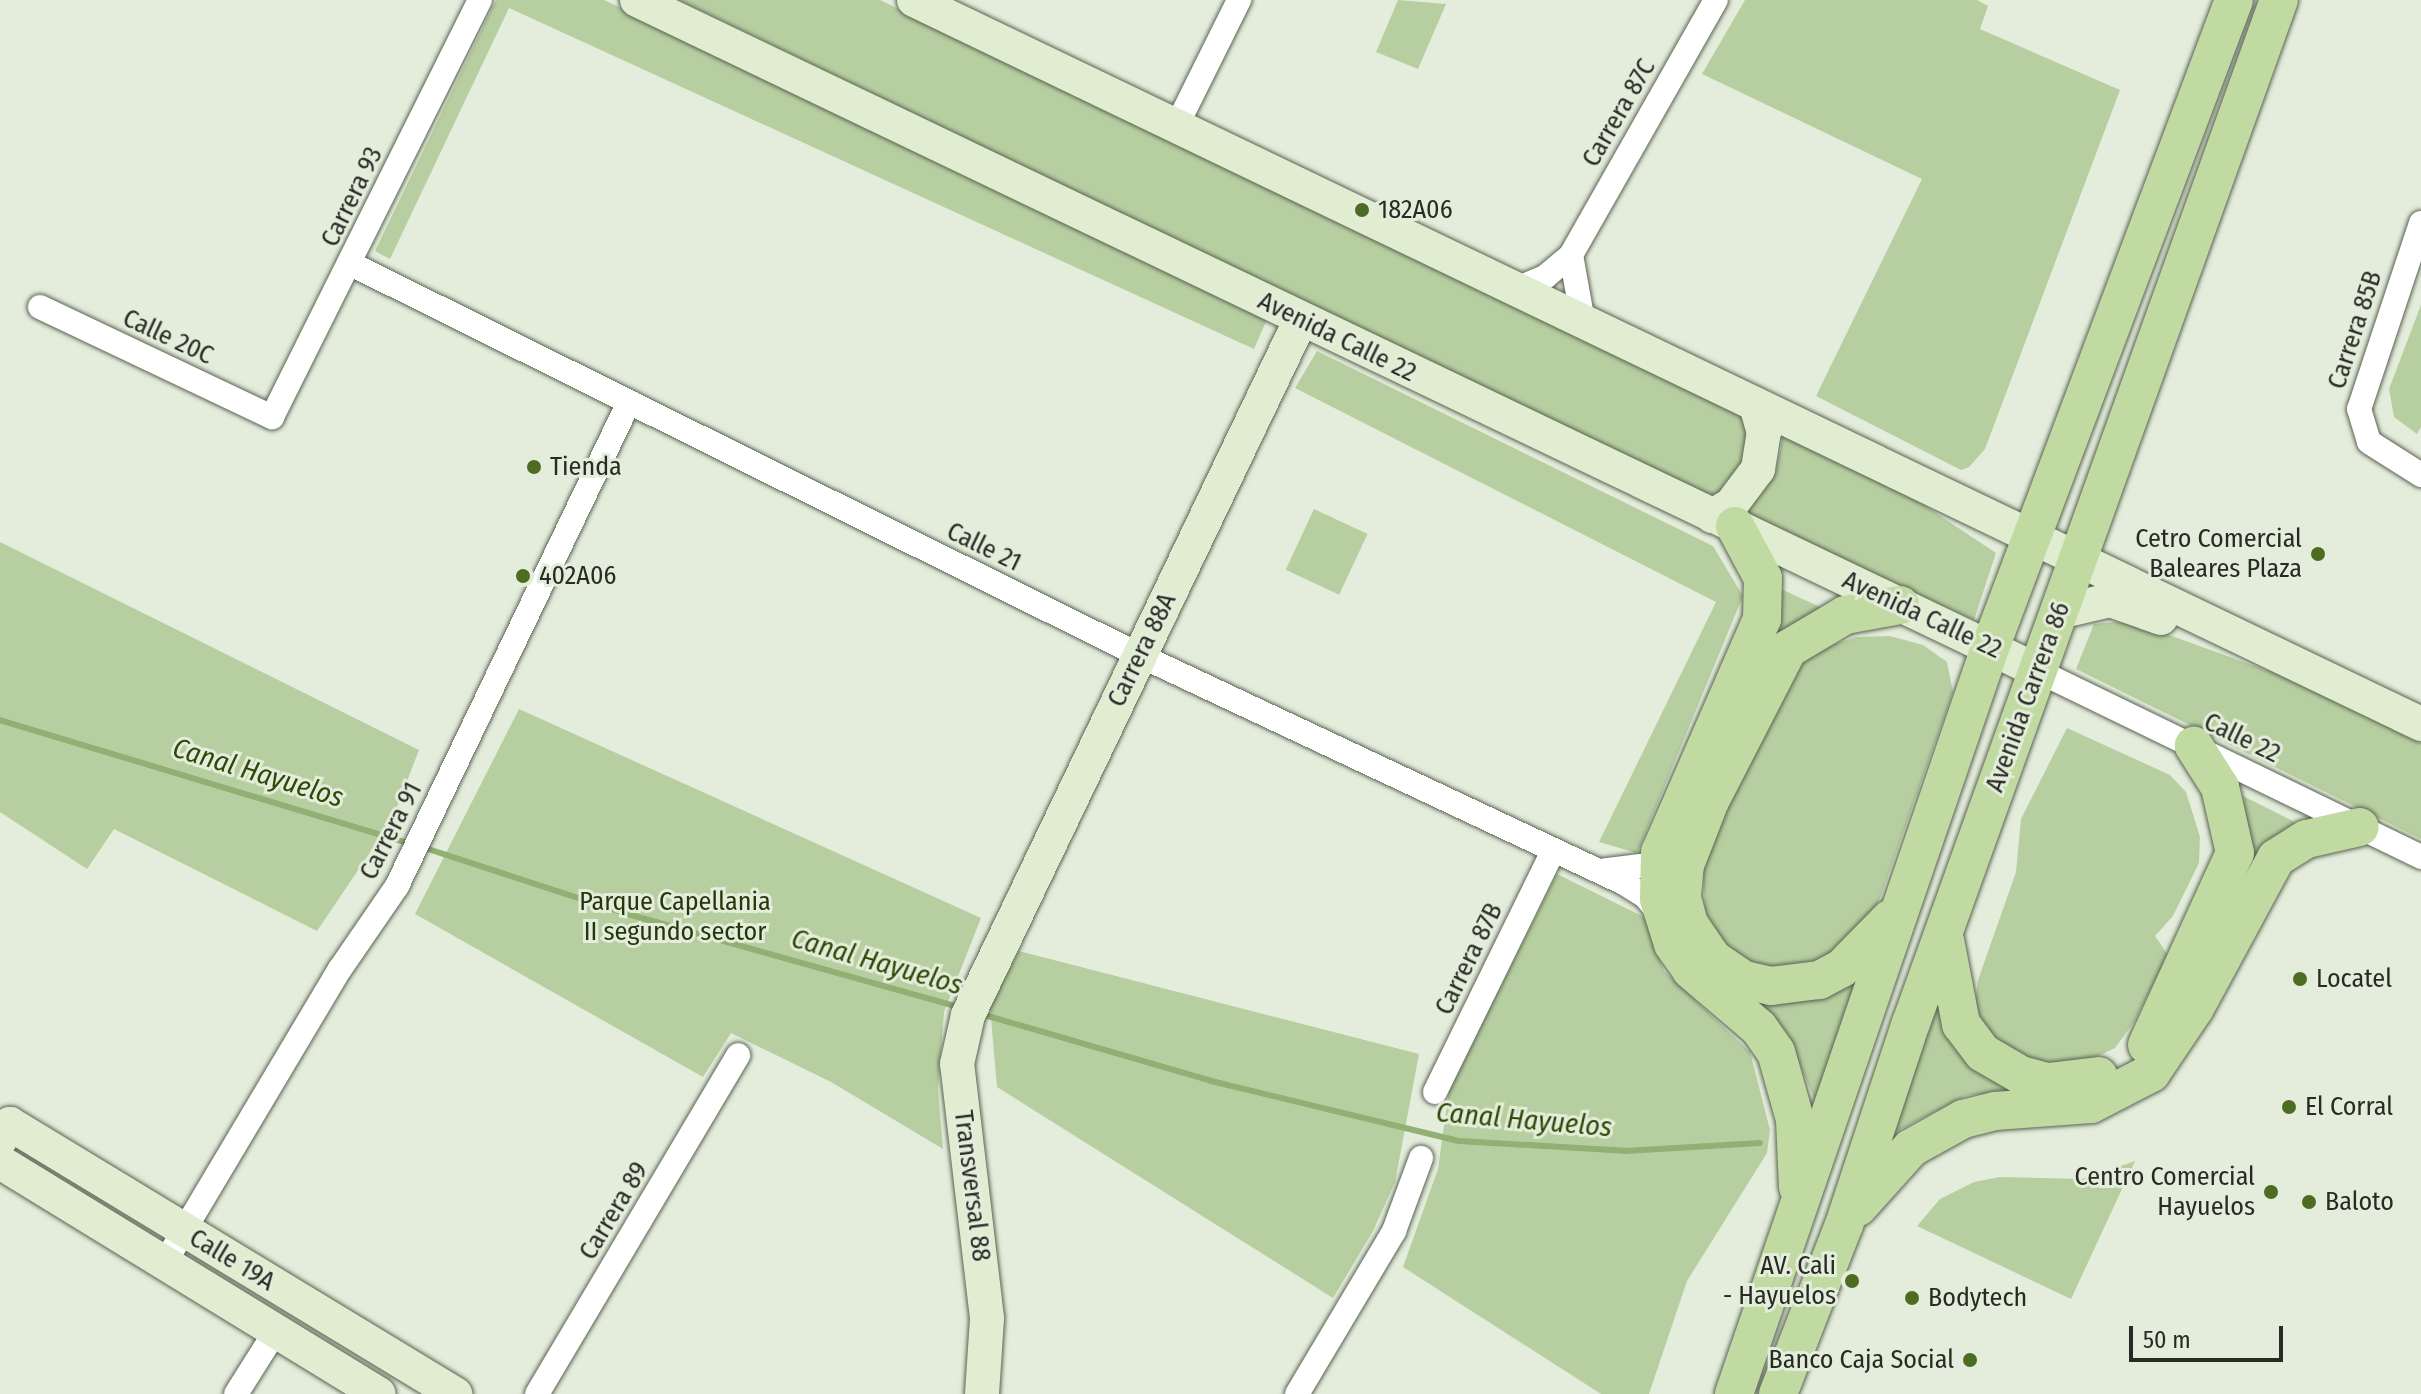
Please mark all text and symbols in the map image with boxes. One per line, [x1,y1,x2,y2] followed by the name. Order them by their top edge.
[1576,54,1662,172] street label: Carrera 87C
[315,142,389,252] street label: Carrera 93
[1378,194,1453,226] place label: 182A06
[1353,201,1371,219] marker: 182A06
[2321,267,2389,393] street label: Carrera 85B
[1253,285,1421,389] street label: Avenida Calle 22
[118,303,218,371] street label: Calle 20C
[550,451,622,483] place label: Tienda
[525,458,543,476] marker: Tienda
[942,516,1026,578] street label: Calle 21
[2135,523,2302,584] place label: Cetro Comercial Baleares Plaza
[2309,545,2327,563] marker: Cetro Comercial Baleares Plaza
[539,560,616,592] place label: 402A06
[1837,565,2007,665] street label: Avenida Calle 22
[514,567,532,585] marker: 402A06
[1101,588,1183,712] street label: Carrera 88A
[1979,598,2077,796] street label: Avenida Carrera 86
[2199,706,2285,770] street label: Calle 22
[169,731,347,815] water label: Canal Hayuelos
[353,777,429,885] street label: Carrera 91
[579,886,771,948] park label: Parque Capellania II segundo sector
[1429,898,1509,1020] street label: Carrera 87B
[788,922,966,1002] water label: Canal Hayuelos
[2316,963,2392,995] place label: Locatel
[2291,970,2309,988] marker: Locatel
[2305,1091,2393,1123] place label: El Corral
[1435,1096,1613,1144] water label: Canal Hayuelos
[2280,1098,2298,1116] marker: El Corral
[947,1109,997,1263] street label: Transversal 88
[573,1157,655,1265] street label: Carrera 89
[2075,1161,2255,1222] place label: Centro Comercial Hayuelos
[2262,1183,2280,1201] marker: Centro Comercial Hayuelos
[2325,1186,2394,1218] place label: Baloto
[2300,1193,2318,1211] marker: Baloto
[184,1222,280,1298] street label: Calle 19A
[1723,1250,1836,1312] place label: AV. Cali - Hayuelos
[1843,1272,1861,1290] marker: AV. Cali - Hayuelos
[1928,1282,2027,1314] place label: Bodytech
[1903,1289,1921,1307] marker: Bodytech
[2133,1310,2287,1360] scale bar
[2143,1326,2191,1354] text: 50 m
[1768,1344,1954,1376] place label: Banco Caja Social
[1961,1351,1979,1369] marker: Banco Caja Social

